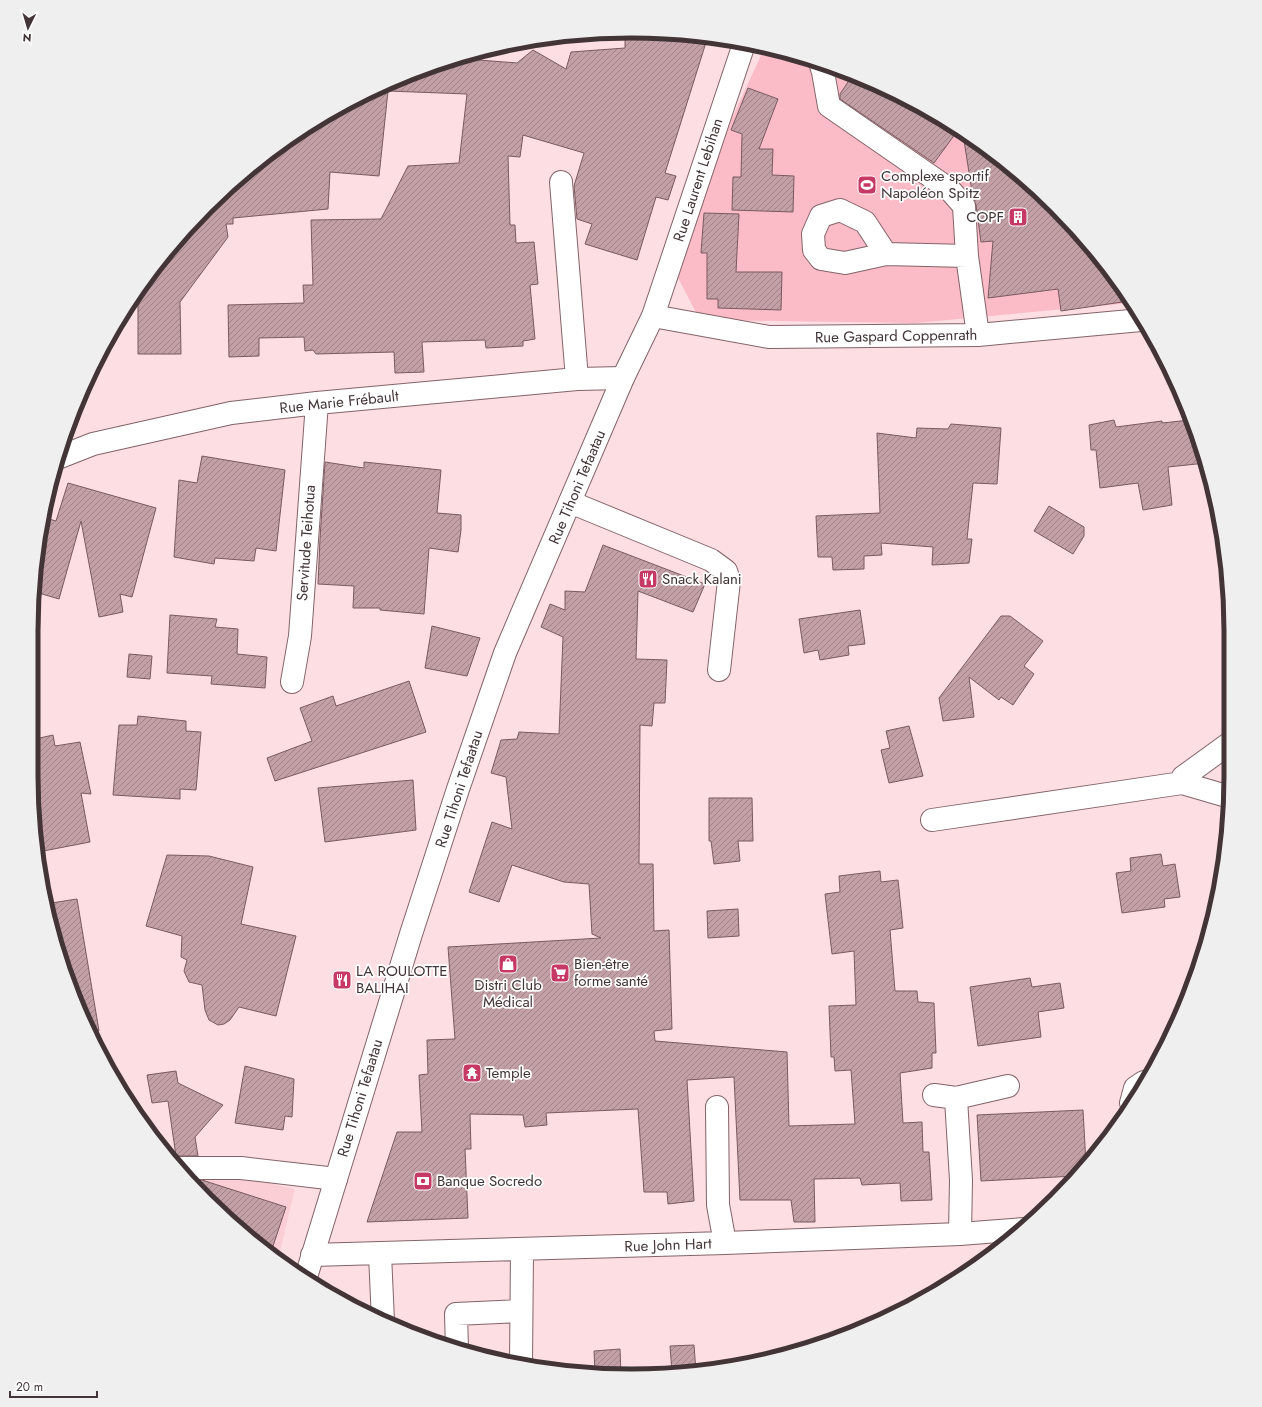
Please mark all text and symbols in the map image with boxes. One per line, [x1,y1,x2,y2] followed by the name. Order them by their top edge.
[8,8,48,48] north arrow
[22,30,32,46] text: N
[668,115,728,245] street label: Rue Laurent Lebihan
[881,165,989,204] place label: Complexe sportif Napoléon Spitz
[856,174,878,196] sports icon: Complexe sportif Napoléon Spitz
[966,206,1004,228] place label: COPF
[1007,206,1029,228] building icon: COPF
[815,324,977,348] street label: Rue Gaspard Coppenrath
[278,385,400,419] street label: Rue Marie Frébault
[543,426,611,548] street label: Rue Tihoni Tefaatau
[291,484,321,602] street label: Servitude Teihotua
[637,568,659,590] restaurant icon: Snack Kalani
[662,568,742,590] place label: Snack Kalani
[430,727,488,851] street label: Rue Tihoni Tefaatau
[497,953,519,975] shop icon: Distri Club Médical
[574,953,648,992] place label: Bien-être forme santé
[356,960,448,999] place label: LA ROULOTTE BALIHAI
[549,962,571,984] supermarket icon: Bien-être forme santé
[331,969,353,991] restaurant icon: LA ROULOTTE BALIHAI
[474,974,542,1013] place label: Distri Club Médical
[332,1036,388,1160] street label: Rue Tihoni Tefaatau
[461,1062,483,1084] temple icon: Temple
[486,1062,531,1084] place label: Temple
[412,1170,434,1192] bank icon: Banque Socredo
[437,1170,542,1192] place label: Banque Socredo
[624,1232,712,1258] street label: Rue John Hart
[10,1373,97,1399] scale bar
[16,1378,43,1396] text: 20 m

